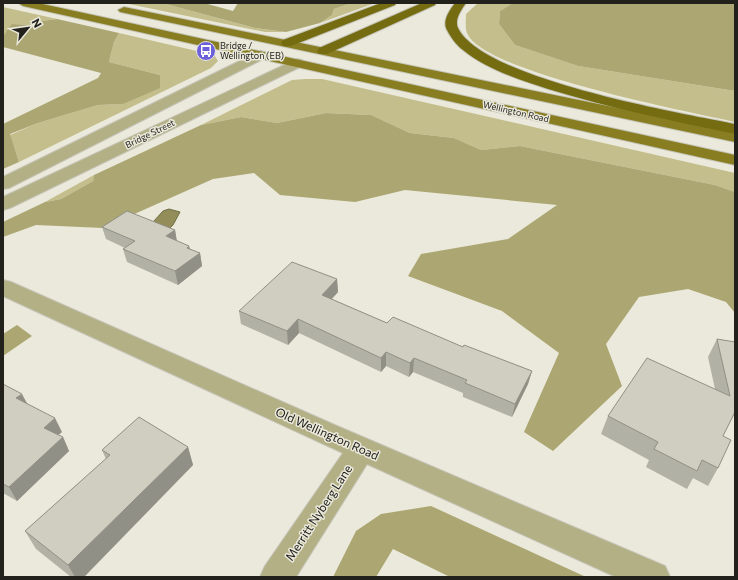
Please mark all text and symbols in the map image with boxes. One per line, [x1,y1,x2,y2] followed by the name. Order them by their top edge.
[8,8,48,48] north arrow
[29,16,45,30] text: N
[195,40,217,62] bus stop icon: Bridge / Wellington (EB)
[220,40,284,61] place label: Bridge / Wellington (EB)
[482,99,550,124] street label: Wellington Road
[123,117,177,150] street label: Bridge Street
[274,404,381,462] street label: Old Wellington Road
[282,462,354,563] street label: Merritt Nyberg Lane

